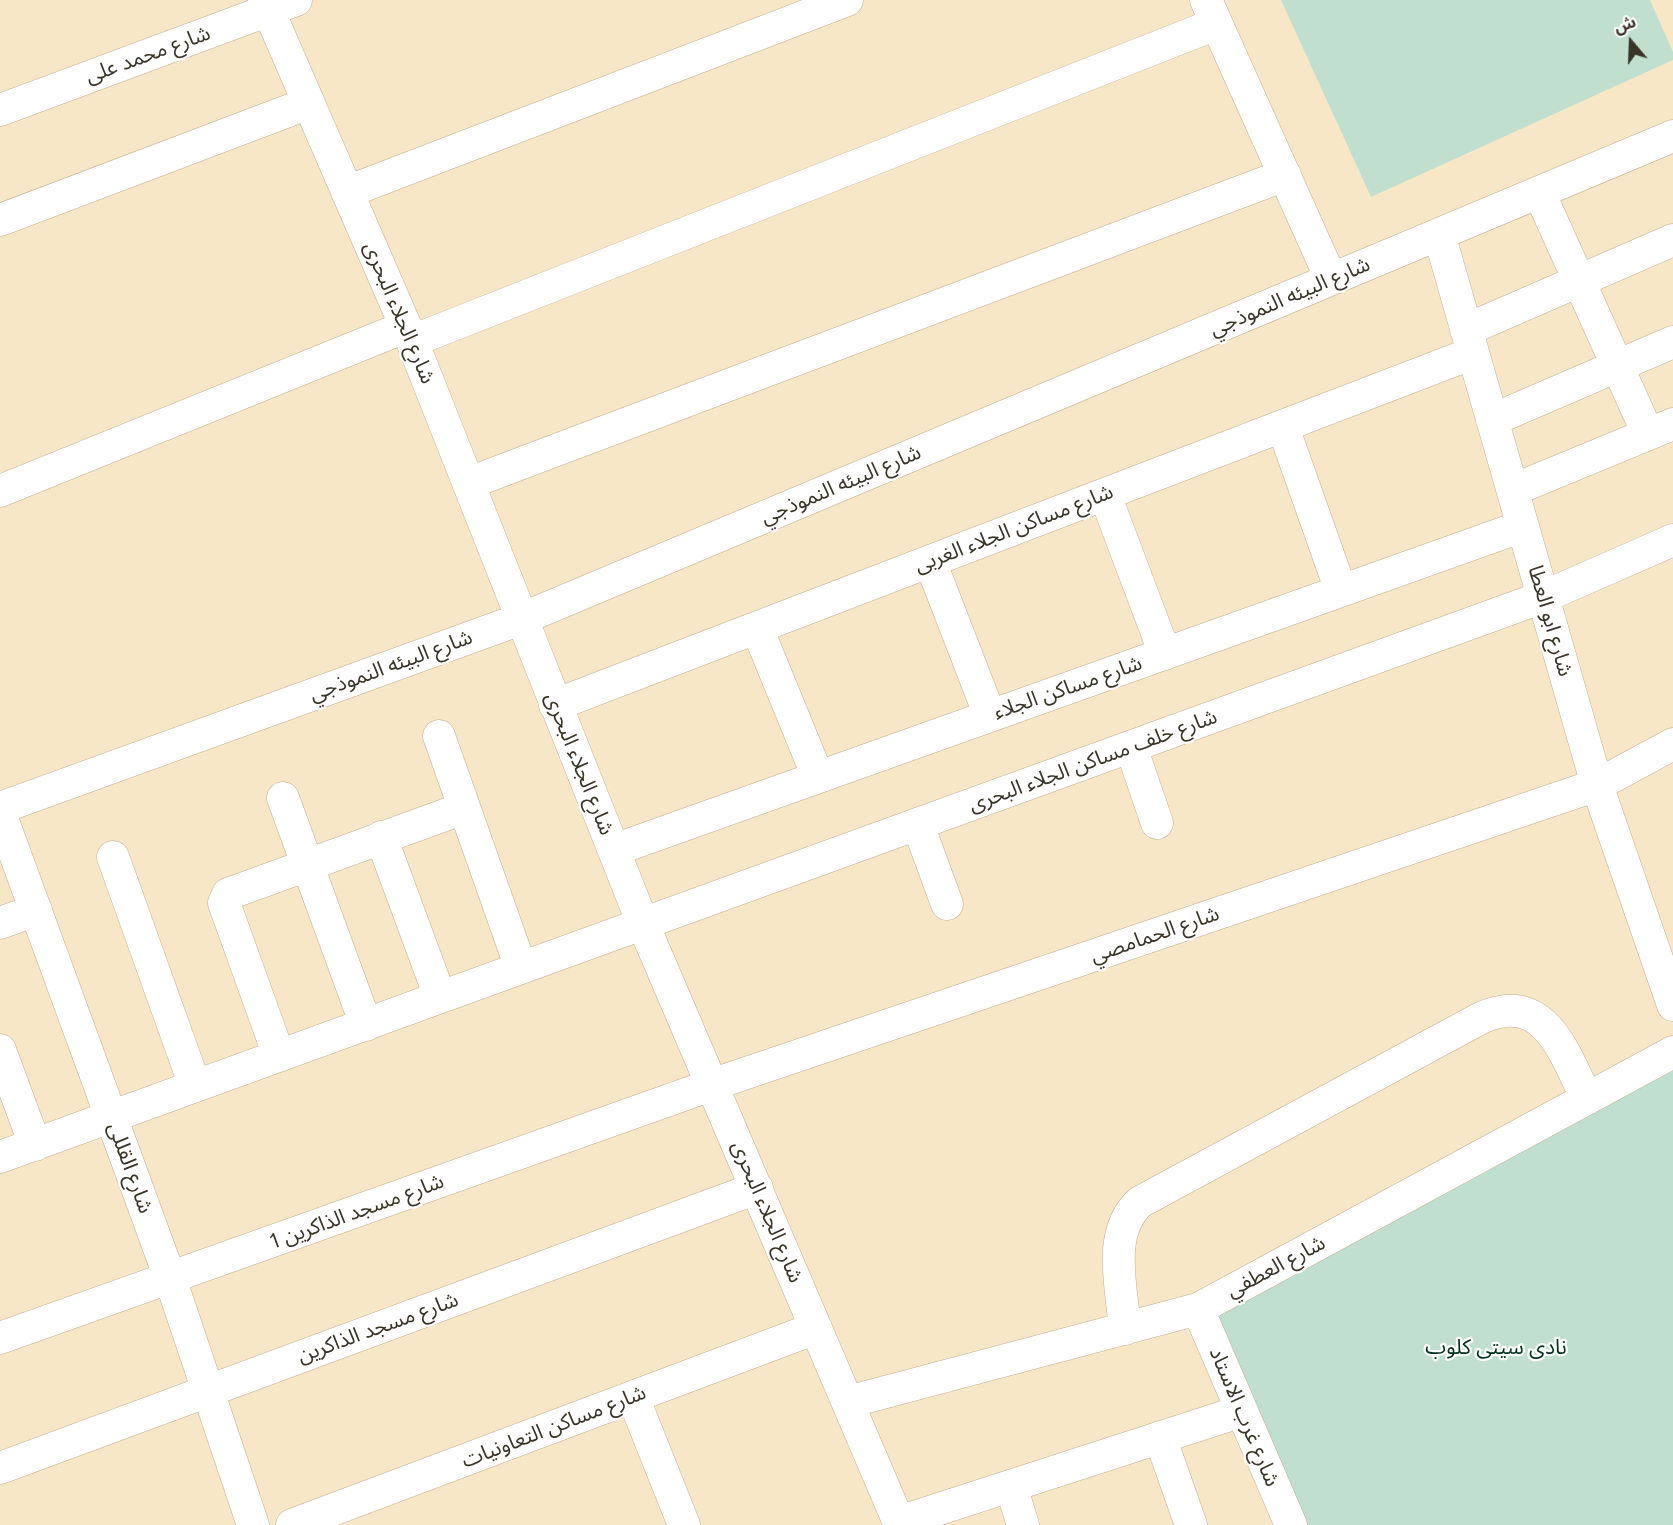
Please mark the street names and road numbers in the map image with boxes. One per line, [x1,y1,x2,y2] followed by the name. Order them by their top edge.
[82,21,214,89] street label: شارع محمد على
[358,238,440,388] street label: شارع الجلاء البحرى
[1206,252,1374,342] street label: شارع البيئه النموذجي
[757,440,925,530] street label: شارع البيئه النموذجي
[911,479,1117,579] street label: شارع مساكن الجلاء الغربى
[1522,563,1578,679] street label: شارع ابو العطا
[306,625,476,707] street label: شارع البيئه النموذجي
[990,651,1146,725] street label: شارع مساكن الجلاء
[539,689,619,839] street label: شارع الجلاء البحرى
[965,704,1221,818] street label: شارع خلف مساكن الجلاء البحرى
[1087,901,1223,969] street label: شارع الحمامصي
[102,1119,158,1217] street label: شارع القللى
[726,1137,808,1287] street label: شارع الجلاء البحرى
[267,1169,447,1255] street label: شارع مسجد الذاكرين 1
[1222,1230,1330,1304] street label: شارع العطفي
[294,1287,462,1369] street label: شارع مسجد الذاكرين
[1203,1344,1285,1490] street label: شارع غرب الاستاد
[458,1380,650,1474] street label: شارع مساكن التعاونيات

